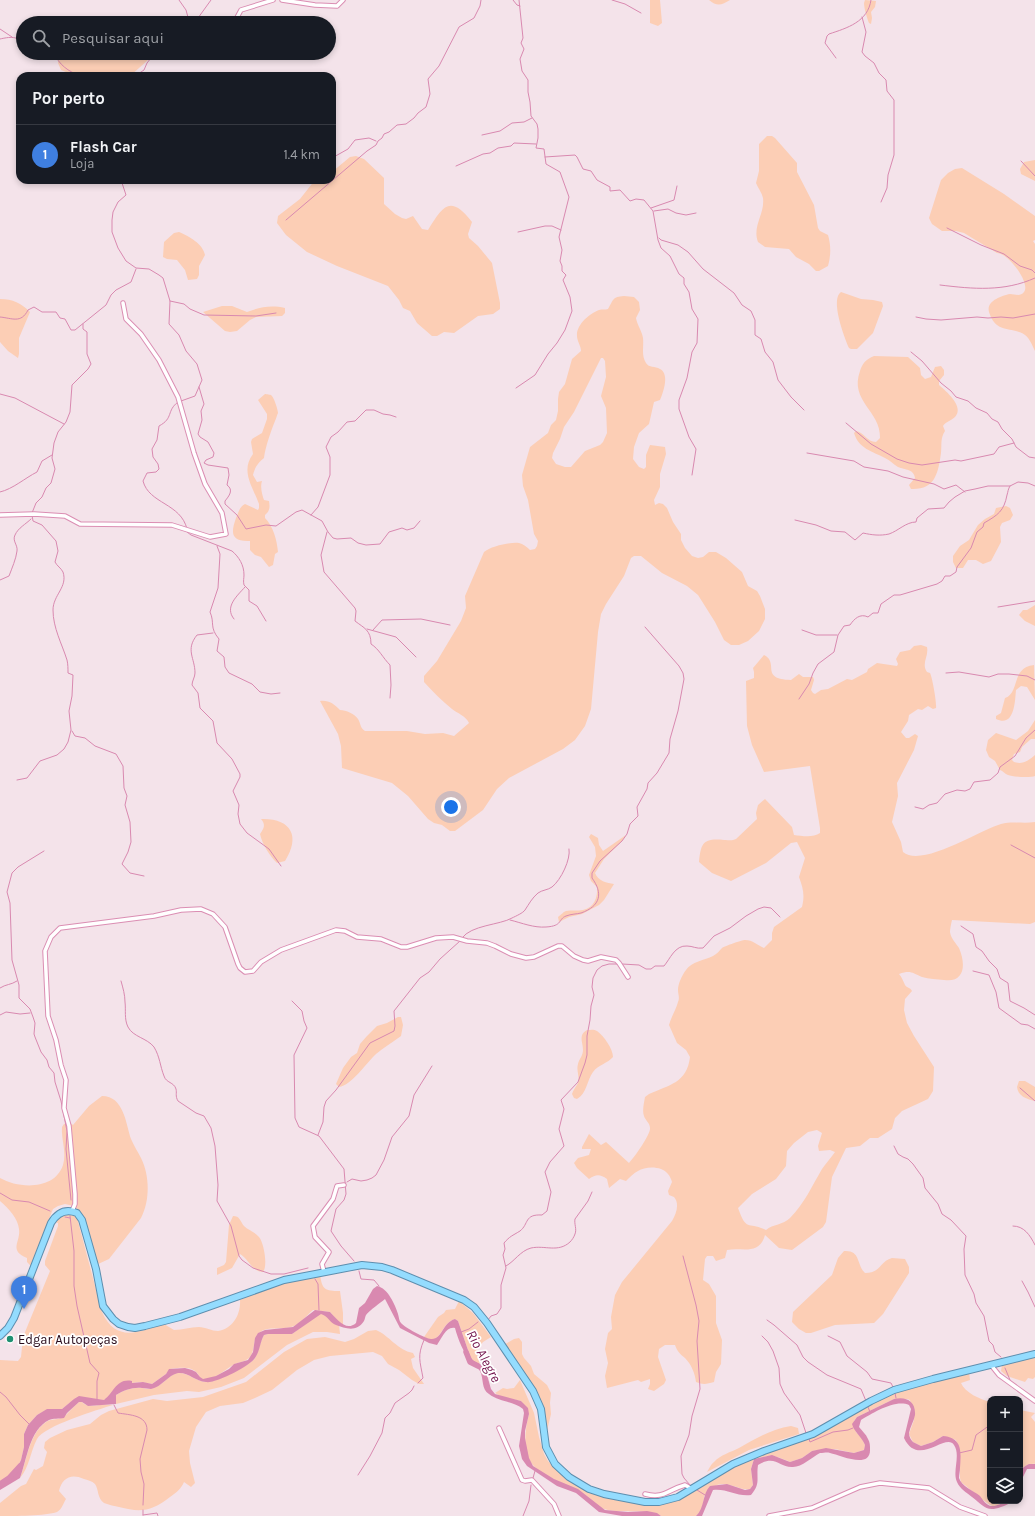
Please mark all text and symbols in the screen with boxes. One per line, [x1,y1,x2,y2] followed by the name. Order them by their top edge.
[16,16,336,60] search box
[30,27,52,49] icon: search
[62,29,164,47] text: Pesquisar aqui
[32,88,105,108] text: Por perto
[70,138,137,156] text: Flash Car
[43,147,47,162] text: 1
[284,147,320,162] text: 1.4 km
[70,156,94,171] text: Loja
[441,797,461,817] your location
[11,1276,37,1309] pin: 1
[463,1327,505,1386] water label: Rio Alegre
[18,1332,118,1347] place label: Edgar Autopeças
[5,1334,15,1344] marker: Edgar Autopeças
[987,1396,1023,1504] map controls
[987,1396,1023,1432] button: +
[987,1432,1023,1468] button: −
[987,1468,1023,1504] button: layers

